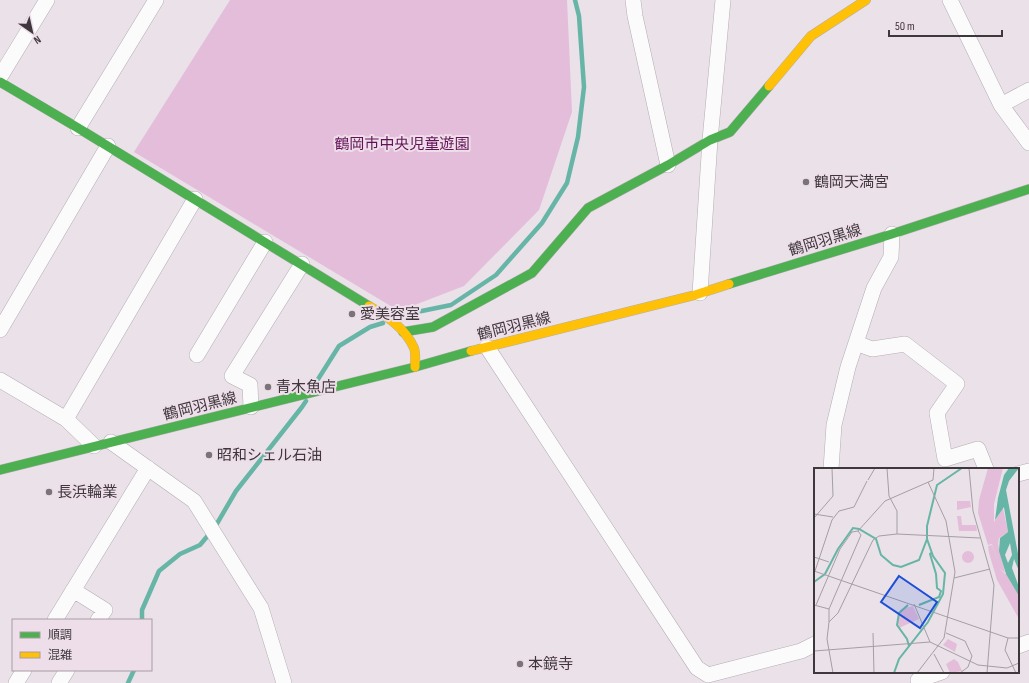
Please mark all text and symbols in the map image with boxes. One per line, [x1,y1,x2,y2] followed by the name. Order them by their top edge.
[12,12,52,52] north arrow
[889,12,1002,38] scale bar
[895,19,915,34] text: 50 m
[31,33,43,47] text: N
[334,135,470,154] park label: 鶴岡市中央児童遊園
[814,173,889,192] place label: 鶴岡天満宮
[801,177,811,187] marker: 鶴岡天満宮
[786,220,864,261] street label: 鶴岡羽黒線
[360,305,420,324] place label: 愛美容室
[475,308,553,345] street label: 鶴岡羽黒線
[347,309,357,319] marker: 愛美容室
[276,378,336,397] place label: 青木魚店
[263,382,273,392] marker: 青木魚店
[161,388,239,425] street label: 鶴岡羽黒線
[217,446,322,465] place label: 昭和シェル石油
[204,450,214,460] marker: 昭和シェル石油
[814,468,1019,673] inset map
[57,483,117,502] place label: 長浜輪業
[44,487,54,497] marker: 長浜輪業
[12,619,152,671] legend
[48,628,72,643] text: 順調
[48,648,72,663] text: 混雑
[528,655,573,674] place label: 本鏡寺
[515,659,525,669] marker: 本鏡寺

